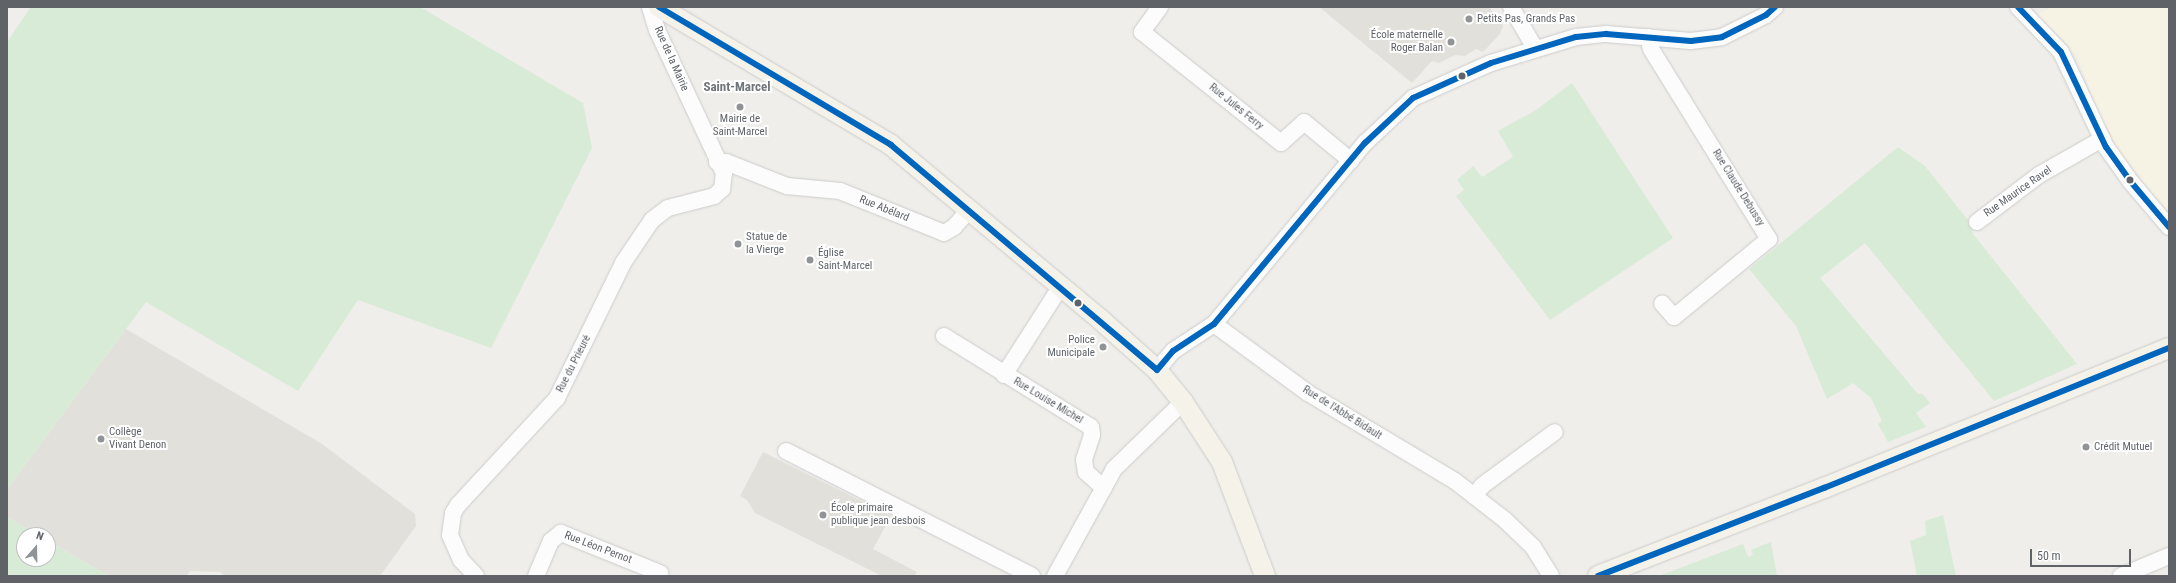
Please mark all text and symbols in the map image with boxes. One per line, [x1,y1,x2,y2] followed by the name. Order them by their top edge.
[1477,12,1575,26] place label: Petits Pas, Grands Pas
[1464,14,1474,24] marker: Petits Pas, Grands Pas
[651,25,691,93] street label: Rue de la Mairie
[1371,29,1443,55] place label: École maternelle Roger Balan
[1446,37,1456,47] marker: École maternelle Roger Balan
[1457,71,1467,81] unlabelled marker
[703,79,771,95] district label: Saint-Marcel
[1206,81,1266,133] street label: Rue Jules Ferry
[735,102,745,112] marker: Mairie de Saint-Marcel
[713,113,767,139] place label: Mairie de Saint-Marcel
[1709,147,1767,229] street label: Rue Claude Debussy
[1982,164,2054,220] street label: Rue Maurice Ravel
[2125,175,2135,185] unlabelled marker
[857,193,911,225] street label: Rue Abélard
[746,231,787,257] place label: Statue de la Vierge
[733,239,743,249] marker: Statue de la Vierge
[818,247,872,273] place label: Église Saint-Marcel
[805,255,815,265] marker: Église Saint-Marcel
[1073,298,1083,308] unlabelled marker
[554,333,594,395] street label: Rue du Prieuré
[1048,334,1095,360] place label: Police Municipale
[1098,342,1108,352] marker: Police Municipale
[1011,375,1085,427] street label: Rue Louise Michel
[1300,383,1384,443] street label: Rue de l'Abbé Bidault
[109,426,166,452] place label: Collège Vivant Denon
[96,434,106,444] marker: Collège Vivant Denon
[2094,440,2152,454] place label: Crédit Mutuel
[2081,442,2091,452] marker: Crédit Mutuel
[831,502,926,528] place label: École primaire publique jean desbois
[818,510,828,520] marker: École primaire publique jean desbois
[16,527,56,567] north arrow
[35,529,45,543] text: N
[562,529,634,567] street label: Rue Léon Pernot
[2032,541,2133,567] scale bar
[2037,549,2061,563] text: 50 m

